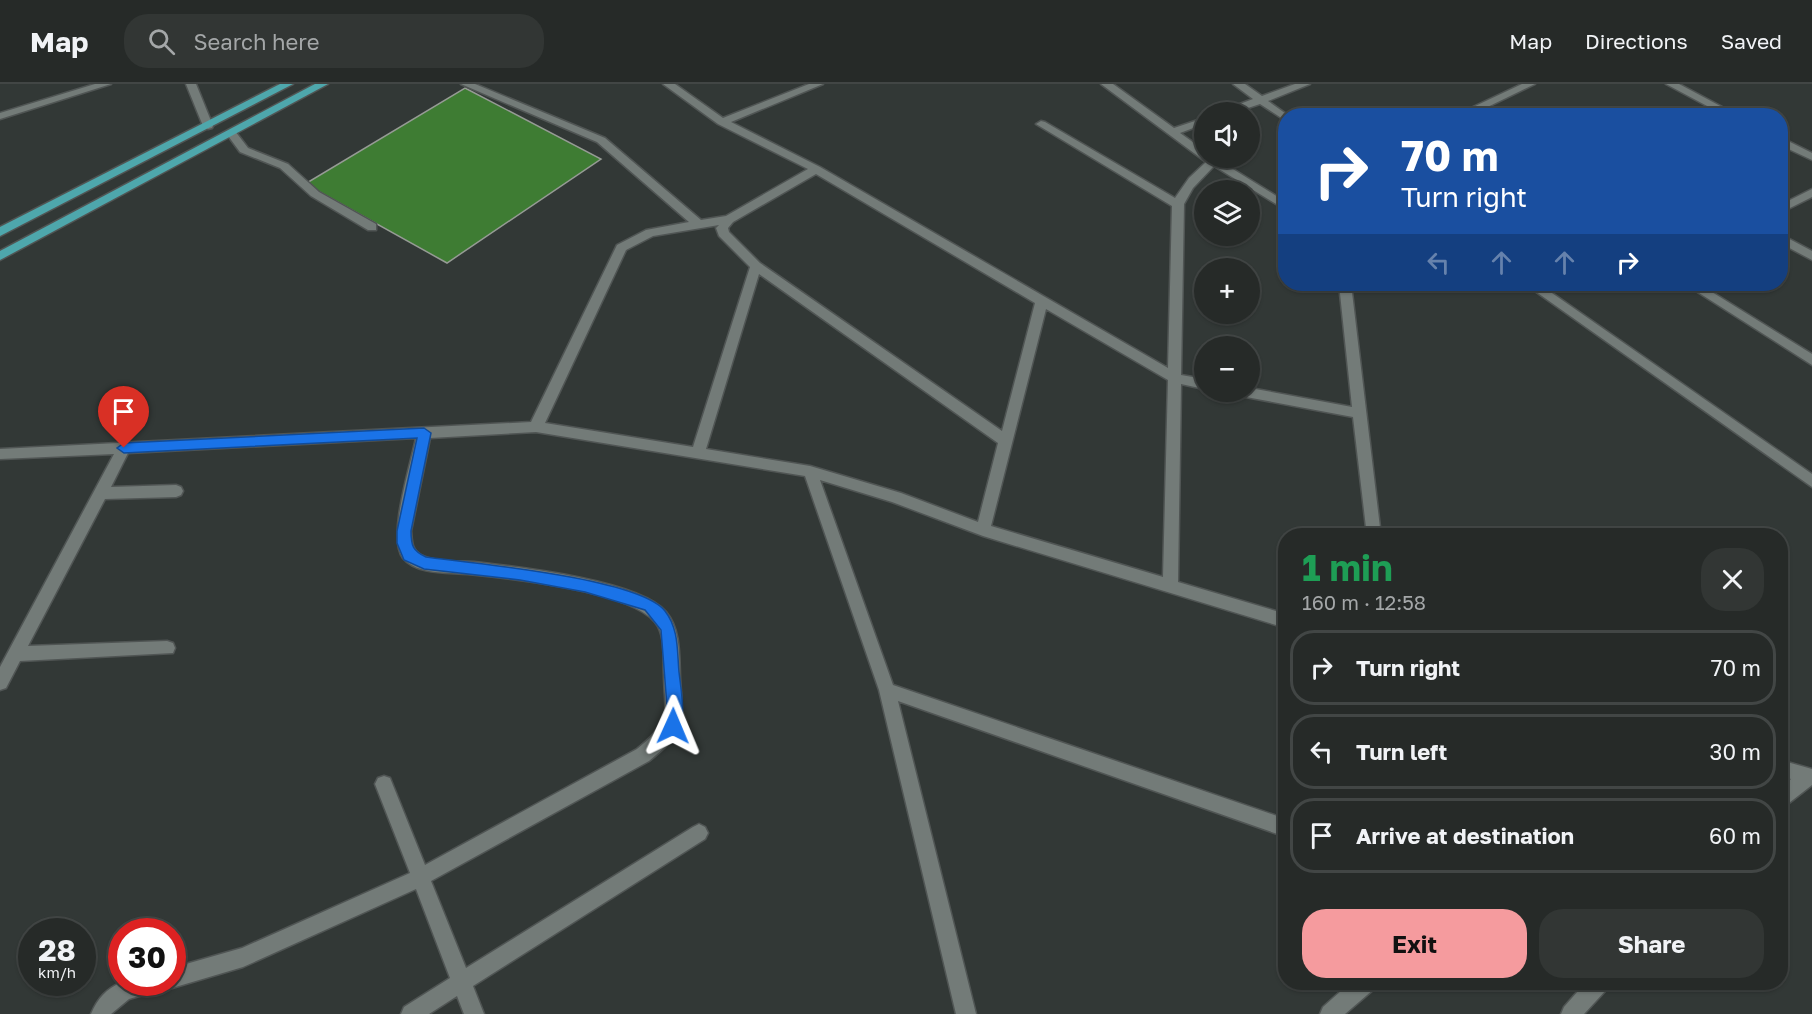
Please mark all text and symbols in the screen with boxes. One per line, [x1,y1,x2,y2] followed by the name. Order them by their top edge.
[124,14,544,68] search box
[30,25,88,58] text: Map
[145,25,178,58] icon: search
[193,28,319,55] text: Search here
[1509,28,1552,54] text: Map
[1585,28,1688,54] text: Directions
[1721,28,1782,54] text: Saved
[1194,102,1260,402] map controls
[1194,102,1260,168] button: sound
[1401,130,1498,180] text: 70 m
[1302,132,1380,210] icon: right
[1194,180,1260,246] button: layers
[1401,181,1527,213] text: Turn right
[1422,246,1455,279] icon: left
[1485,246,1518,279] icon: ahead
[1548,246,1581,279] icon: ahead
[1611,246,1644,279] icon: right
[1194,258,1260,324] button: +
[1194,336,1260,402] button: −
[98,386,149,448] pin
[107,395,140,428] icon: arrive
[1302,546,1393,589] text: 1 min
[1701,548,1764,611] button: close
[1302,590,1426,614] text: 160 m · 12:58
[1305,651,1338,684] icon: right
[1356,654,1460,681] text: Turn right
[1711,654,1761,681] text: 70 m
[641,694,705,758] position arrow
[1305,735,1338,768] icon: left
[1356,738,1447,765] text: Turn left
[1710,738,1761,765] text: 30 m
[1305,819,1338,852] icon: arrive
[1356,822,1574,849] text: Arrive at destination
[1709,822,1761,849] text: 60 m
[1302,909,1527,978] button: Exit
[1539,909,1764,978] button: Share
[108,918,186,996] speed limit sign: 30
[38,932,76,968] text: 28
[38,963,76,981] text: km/h

